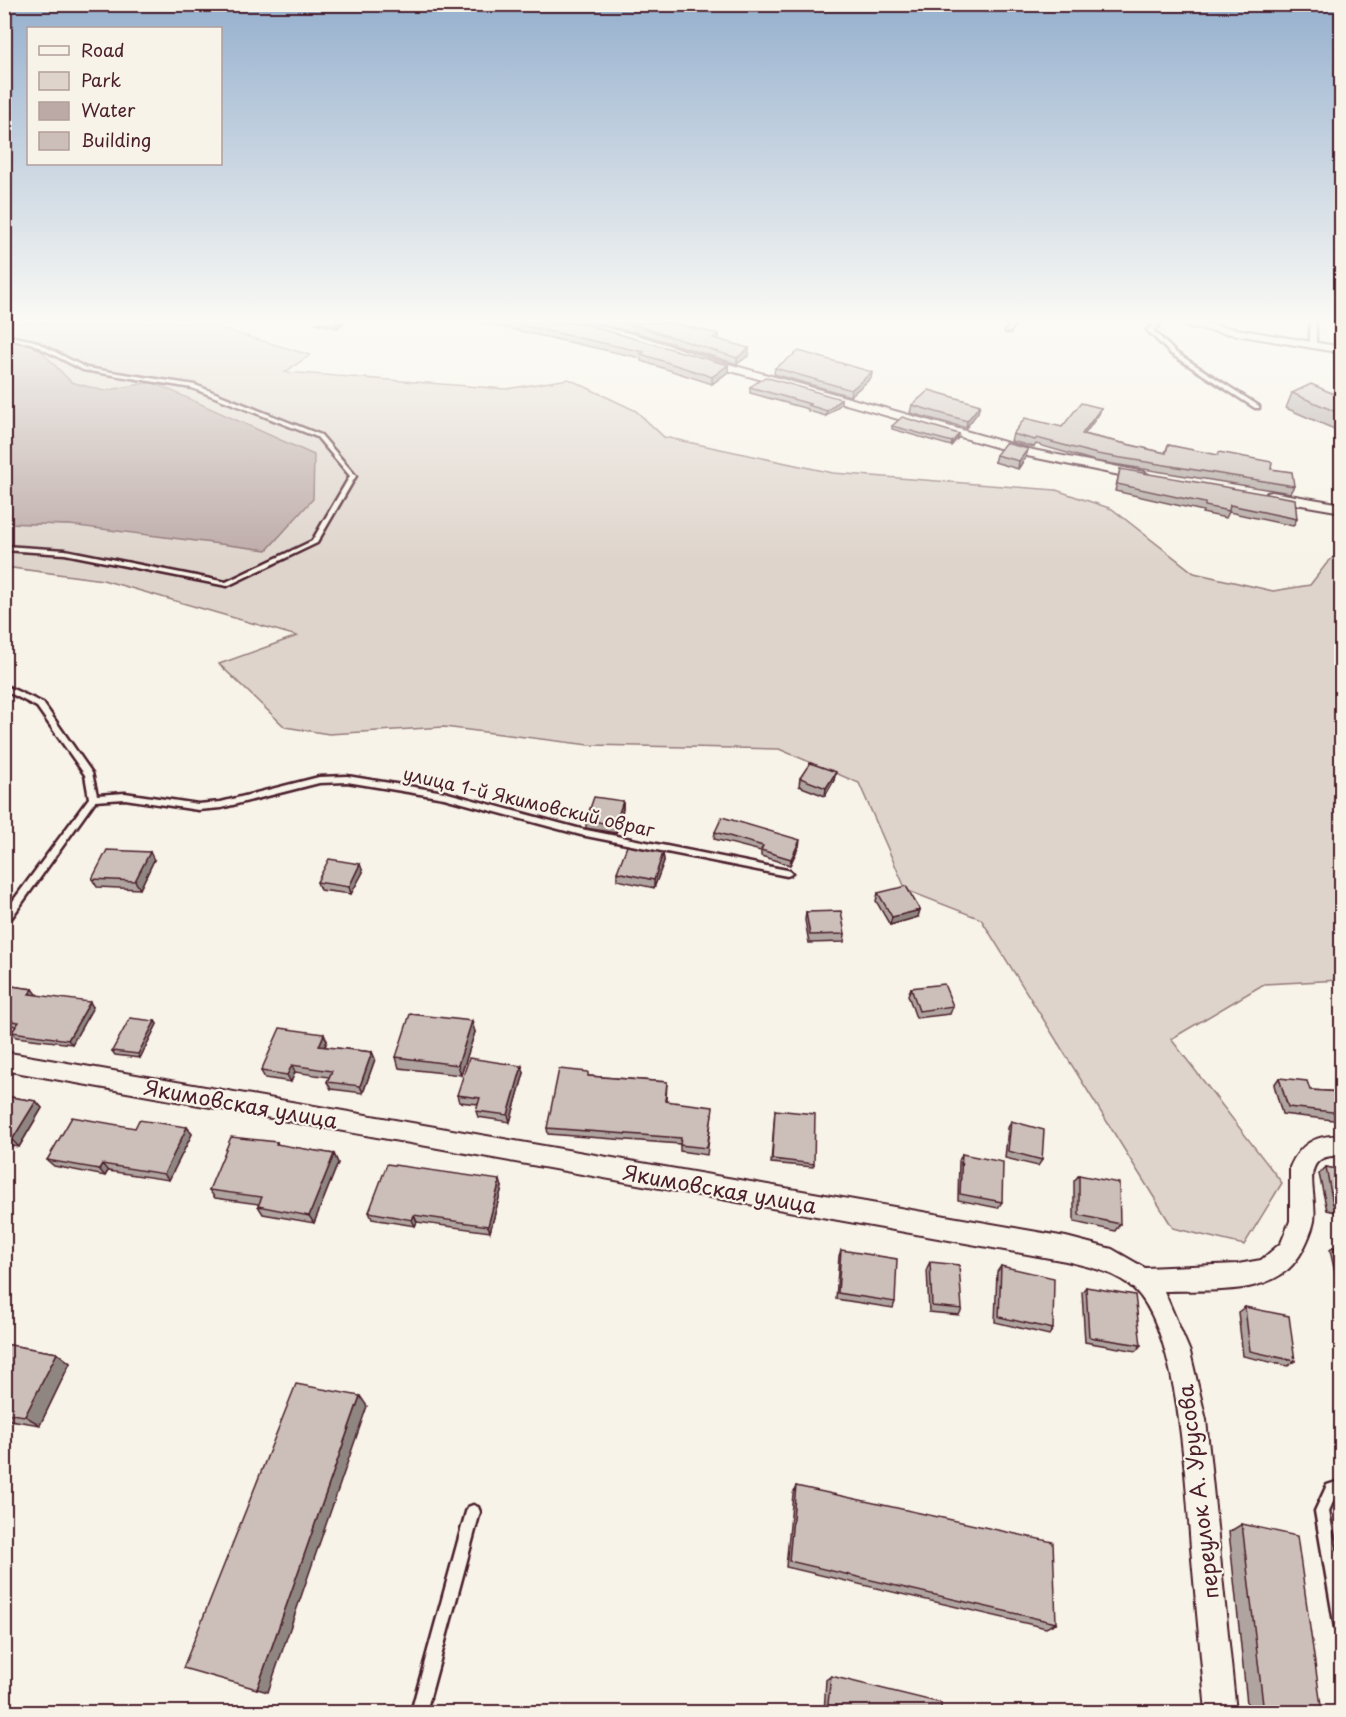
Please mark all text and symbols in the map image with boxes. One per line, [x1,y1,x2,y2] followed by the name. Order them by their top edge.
[27,27,222,165] legend
[81,36,125,63] text: Road
[81,66,121,93] text: Park
[81,96,136,123] text: Water
[81,126,151,153] text: Building
[401,759,658,843] street label: улица 1-й Якимовский овраг
[142,1070,341,1136] street label: Якимовская улица
[621,1155,820,1221] street label: Якимовская улица
[1168,1383,1226,1601] street label: переулок А. Урусова

